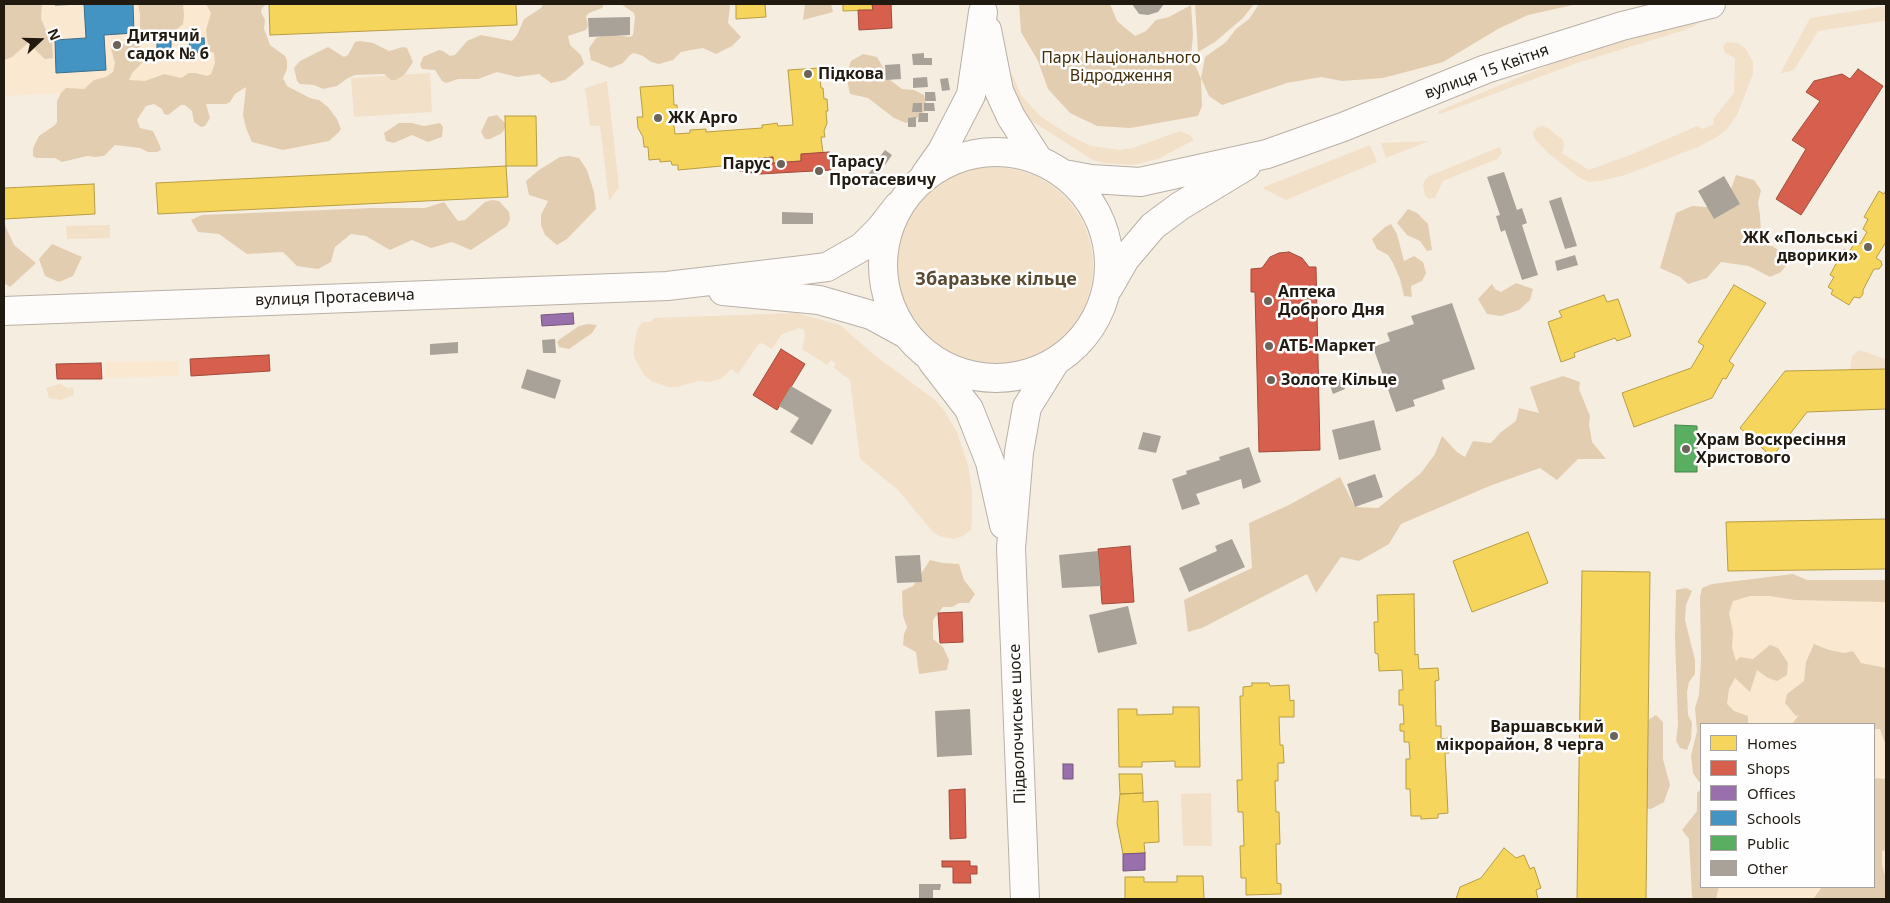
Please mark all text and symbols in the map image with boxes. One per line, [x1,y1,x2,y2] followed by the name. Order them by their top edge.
[15,15,65,65] north arrow
[44,26,65,43] text: N
[127,26,209,64] place label: Дитячий садок № 6
[111,39,123,51] marker: Дитячий садок № 6
[1422,41,1552,103] street label: вулиця 15 Квітня
[1041,48,1201,86] park label: Парк Національного Відродження
[818,64,884,84] place label: Підкова
[802,68,814,80] marker: Підкова
[668,108,738,128] place label: ЖК Арго
[652,112,664,124] marker: ЖК Арго
[829,152,936,190] place label: Тарасу Протасевичу
[723,154,771,174] place label: Парус
[775,158,787,170] marker: Парус
[813,165,825,177] marker: Тарасу Протасевичу
[1743,228,1858,266] place label: ЖК «Польські дворики»
[1862,241,1874,253] marker: ЖК «Польські дворики»
[915,269,1077,291] district label: Збаразьке кільце
[1278,282,1385,320] place label: Аптека Доброго Дня
[255,286,415,310] street label: вулиця Протасевича
[1262,295,1274,307] marker: Аптека Доброго Дня
[1279,336,1375,356] place label: АТБ-Маркет
[1263,340,1275,352] marker: АТБ-Маркет
[1281,370,1397,390] place label: Золоте Кільце
[1265,374,1277,386] marker: Золоте Кільце
[1696,430,1846,468] place label: Храм Воскресіння Христового
[1680,443,1692,455] marker: Храм Воскресіння Христового
[1006,644,1030,804] street label: Підволочиське шосе
[1436,717,1604,755] place label: Варшавський мікрорайон, 8 черга
[1700,723,1875,888] legend
[1608,730,1620,742] marker: Варшавський мікрорайон, 8 черга
[1747,733,1797,753] text: Homes
[1747,758,1790,778] text: Shops
[1747,783,1796,803] text: Offices
[1747,808,1801,828] text: Schools
[1747,833,1790,853] text: Public
[1747,858,1788,878] text: Other

